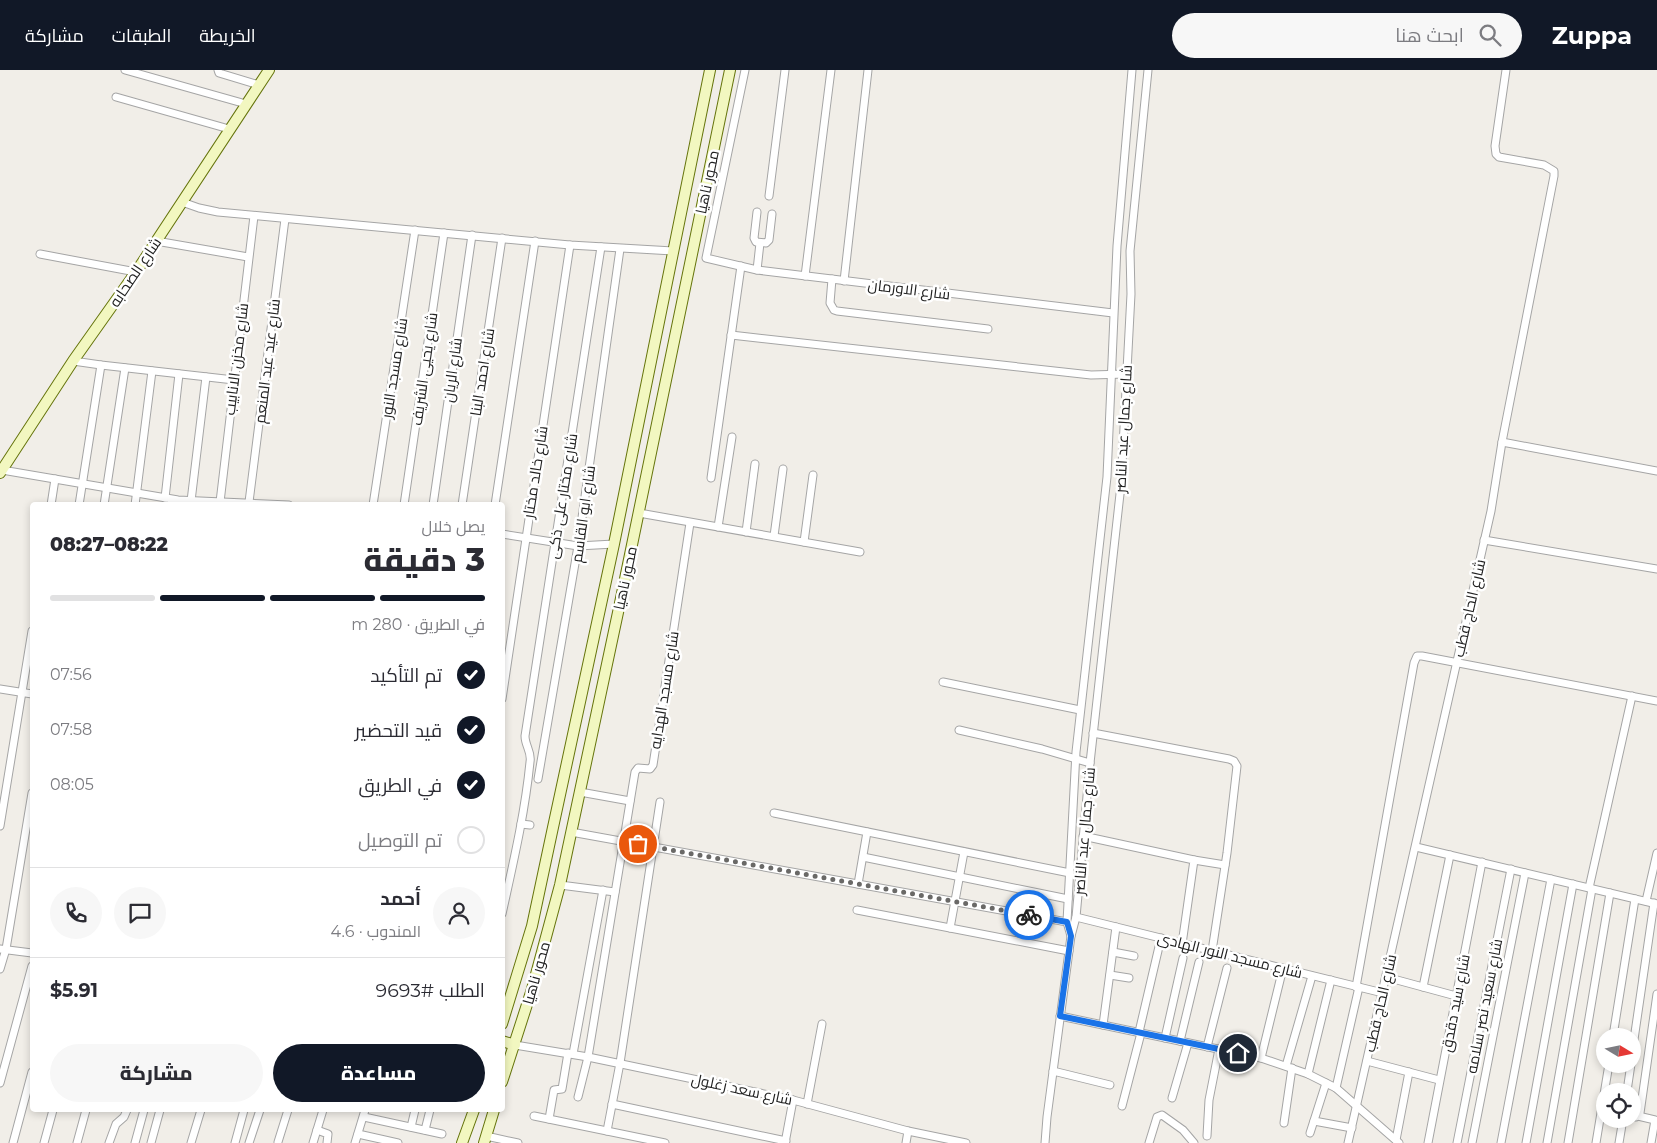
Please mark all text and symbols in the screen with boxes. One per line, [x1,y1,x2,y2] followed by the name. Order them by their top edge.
[1172,13,1522,58] search box
[1476,21,1504,49] icon: search
[1552,21,1632,50] text: Zuppa
[1395,24,1464,47] text: ابحث هنا
[25,25,84,47] text: مشاركة
[112,25,171,47] text: الطبقات
[199,25,256,47] text: الخريطة
[691,149,723,215] street label: محور ناهيا
[105,233,167,312] street label: شارع الصحابه
[866,275,951,305] street label: شارع الاورمان
[250,298,286,425] street label: شارع عيد عبد المنعم
[220,302,254,416] street label: شارع مخزن الانابيب
[407,311,443,427] street label: شارع يحيى الشريف
[377,316,413,421] street label: شارع مسجد النور
[466,327,500,418] street label: شارع احمد البنا
[438,336,468,404] street label: شارع الريان
[1110,364,1138,495] street label: شارع جمال عبد الناصر
[518,424,554,521] street label: شارع خالد مختار
[543,432,583,560] street label: شارع مختار على ذكى
[567,464,601,564] street label: شارع ابو القاسم
[421,517,485,536] text: يصل خلال
[50,533,168,556] text: 08:22–08:27
[363,540,485,579] text: 3 دقيقة
[609,545,641,611] street label: محور ناهيا
[1449,557,1491,659] street label: شارع الحاج قطب
[351,615,485,634] text: في الطريق · 280 m
[645,630,685,751] street label: شارع مسجد الهدايه
[457,661,485,689] icon: check
[370,664,442,687] text: تم التأكيد
[50,665,92,684] text: 07:56
[457,716,485,744] icon: check
[355,719,442,742] text: قيد التحضير
[50,720,92,739] text: 07:58
[1069,766,1101,897] street label: شارع جمال عبد الناصر
[457,771,485,799] icon: check
[359,774,442,797] text: في الطريق
[50,775,94,794] text: 08:05
[617,823,659,865] pin
[358,829,442,852] text: تم التوصيل
[624,830,652,858] icon: bag
[50,887,102,939] button: phone
[114,887,166,939] button: chat
[380,887,421,910] text: أحمد
[433,887,485,939] button: person
[1004,890,1054,940] courier
[1015,901,1043,929] icon: bike
[331,922,421,941] text: المندوب · 4.6
[1155,928,1304,984] street label: شارع مسجد النور الهادى
[1462,937,1508,1075] street label: شارع سعيد نصر سلامه
[518,939,554,1007] street label: محور ناهيا
[1360,952,1402,1054] street label: شارع الحاج قطب
[1436,953,1476,1054] street label: شارع سيد دقدق
[50,979,98,1002] text: $5.91
[376,979,485,1002] text: الطلب #9693
[1596,1028,1641,1072] north arrow
[1596,1028,1641,1128] map controls
[1217,1032,1259,1074] pin
[1224,1039,1252,1067] icon: home
[50,1044,263,1102] button: مشاركة
[273,1044,485,1102] button: مساعدة
[689,1069,794,1111] street label: شارع سعد زغلول
[1596,1083,1641,1128] button: locate

